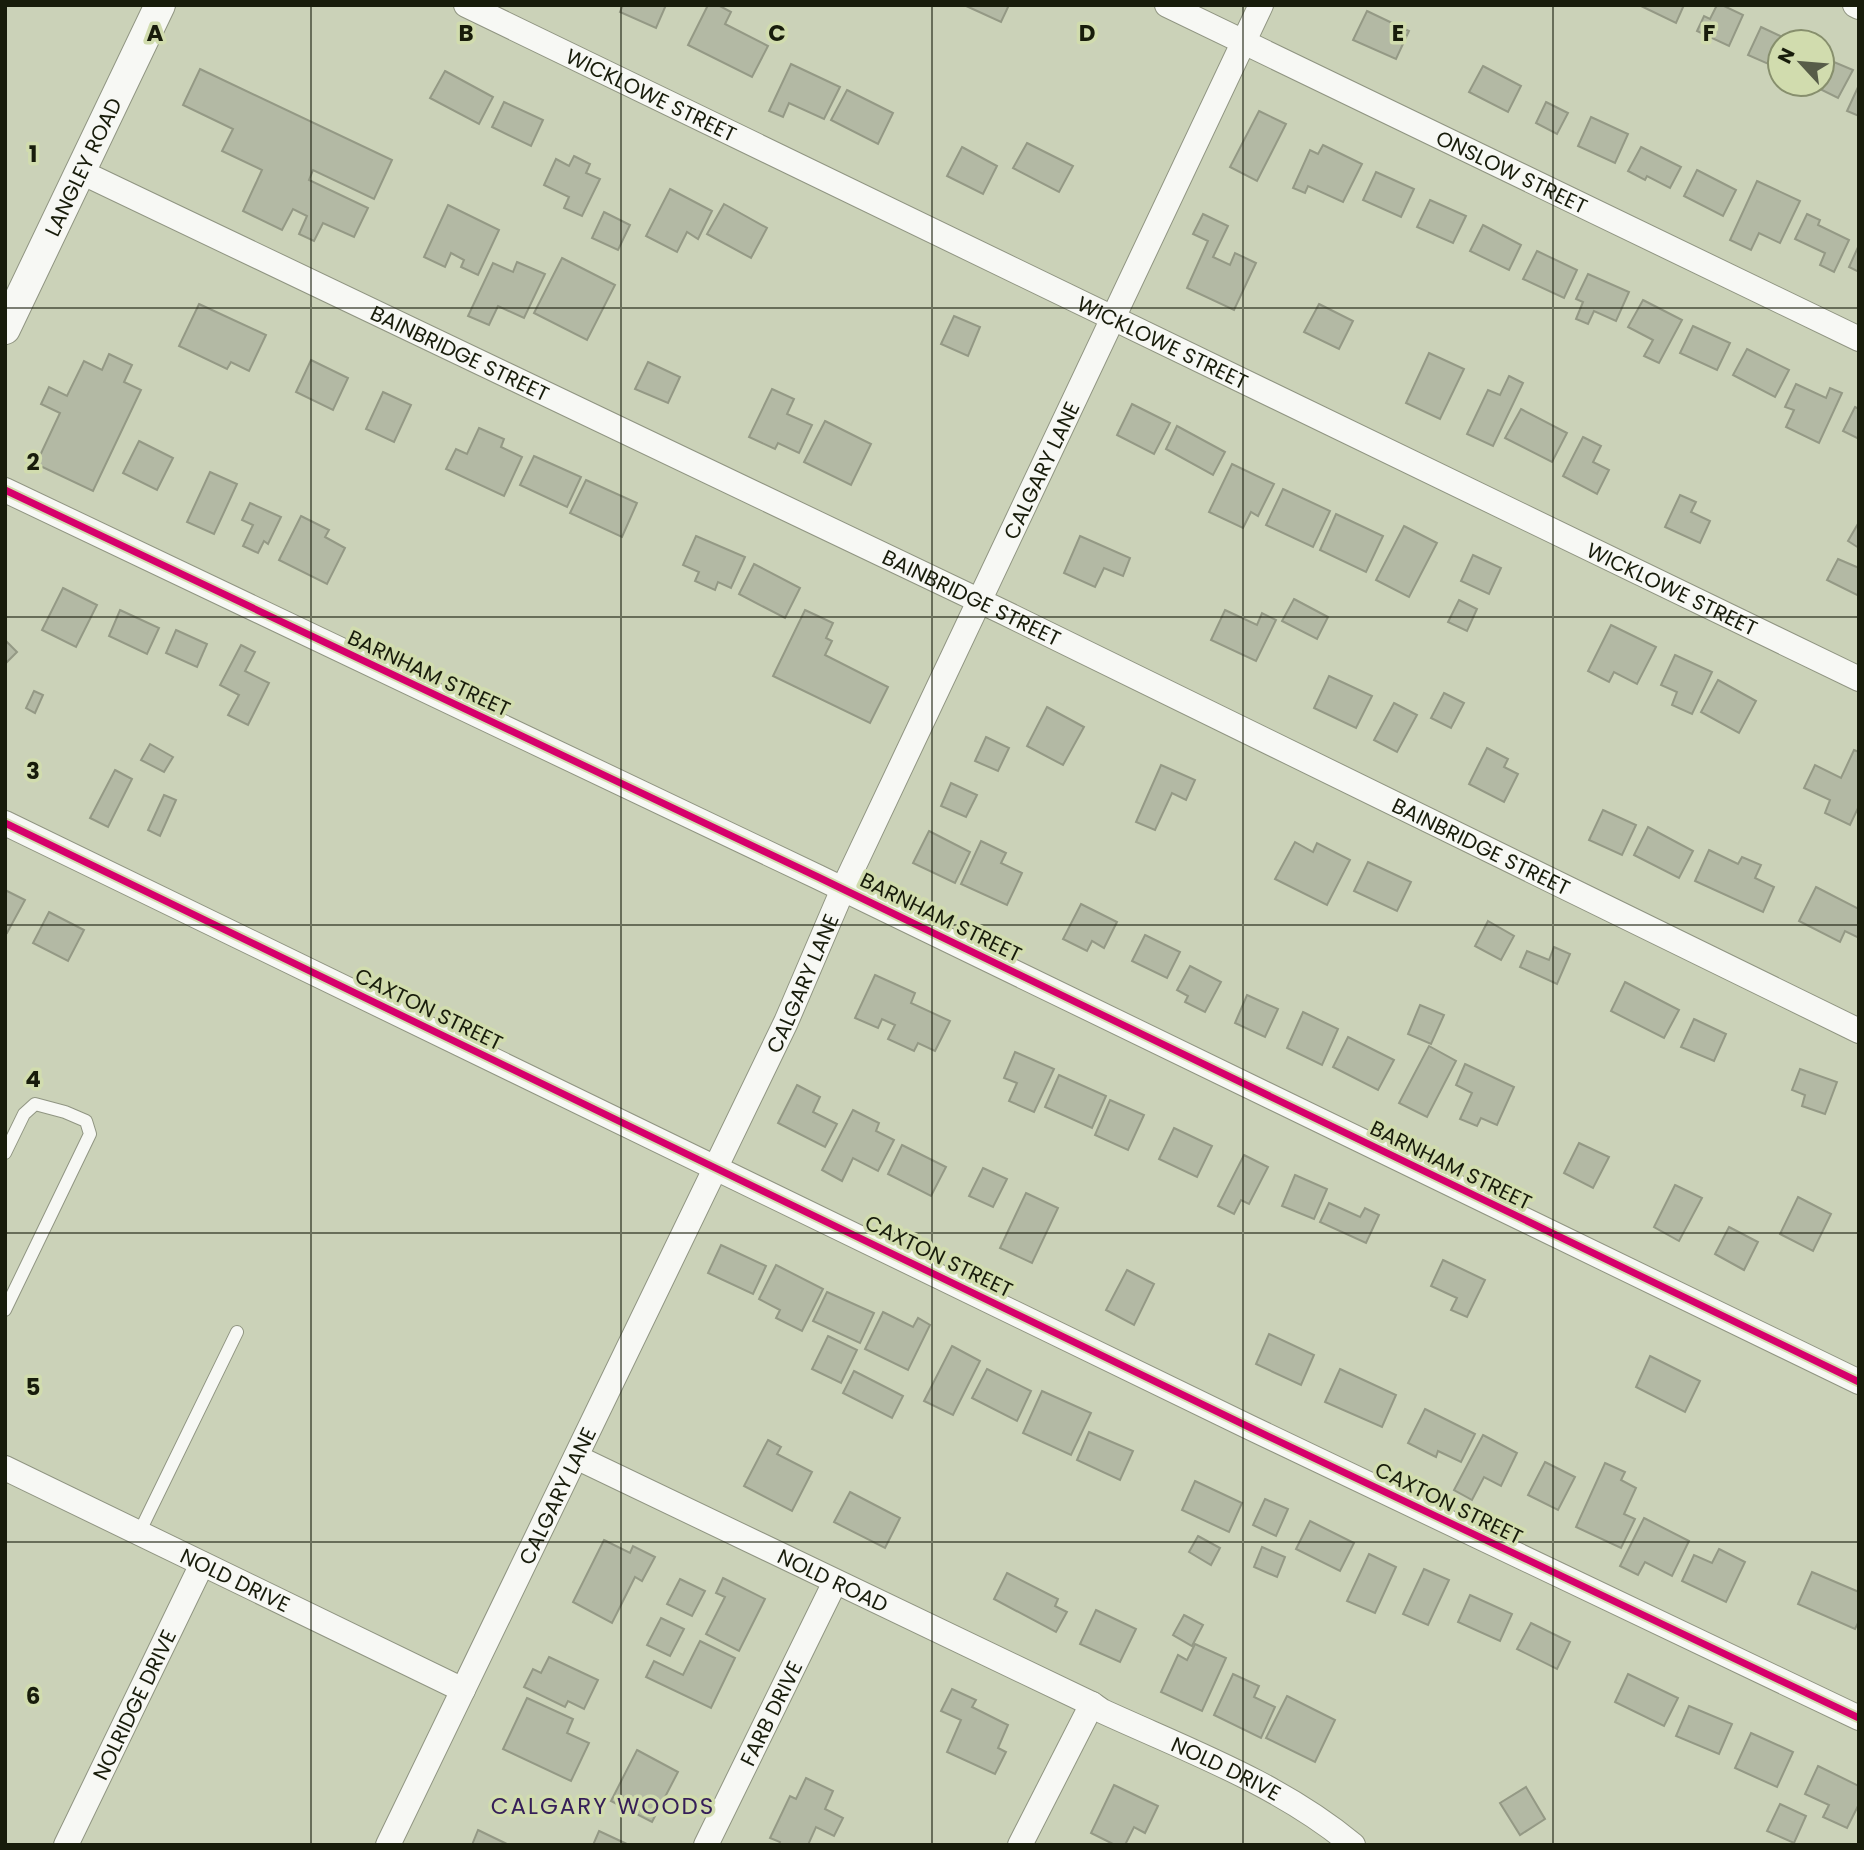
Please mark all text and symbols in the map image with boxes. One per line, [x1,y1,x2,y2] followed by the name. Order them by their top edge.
[147,17,164,49] text: A
[458,17,474,49] text: B
[768,17,786,49] text: C
[1079,17,1095,49] text: D
[1392,17,1404,49] text: E
[1703,17,1715,49] text: F
[1766,28,1836,98] north arrow
[561,41,742,148] street label: WICKLOWE STREET
[1771,43,1801,68] text: N
[37,93,128,241] street label: LANGLEY ROAD
[1431,123,1592,220] street label: ONSLOW STREET
[29,138,37,170] text: 1
[1073,288,1253,396] street label: WICKLOWE STREET
[366,298,554,408] street label: BAINBRIDGE STREET
[996,397,1086,544] street label: CALGARY LANE
[26,446,40,478] text: 2
[1582,535,1762,642] street label: WICKLOWE STREET
[878,542,1066,653] street label: BAINBRIDGE STREET
[343,623,515,723] street label: BARNHAM STREET
[26,755,40,787] text: 3
[1387,790,1575,902] street label: BAINBRIDGE STREET
[855,865,1027,969] street label: BARNHAM STREET
[759,909,845,1058] street label: CALGARY LANE
[350,961,508,1057] street label: CAXTON STREET
[25,1063,41,1095] text: 4
[1365,1113,1537,1217] street label: BARNHAM STREET
[860,1208,1018,1304] street label: CAXTON STREET
[26,1371,40,1403] text: 5
[511,1422,602,1569] street label: CALGARY LANE
[1370,1455,1528,1551] street label: CAXTON STREET
[176,1541,295,1619] street label: NOLD DRIVE
[773,1541,893,1619] street label: NOLD ROAD
[85,1625,183,1785] street label: NOLRIDGE DRIVE
[733,1656,809,1770] street label: FARB DRIVE
[26,1680,40,1712] text: 6
[1167,1729,1286,1807] street label: NOLD DRIVE
[491,1790,715,1822] district label: CALGARY WOODS

